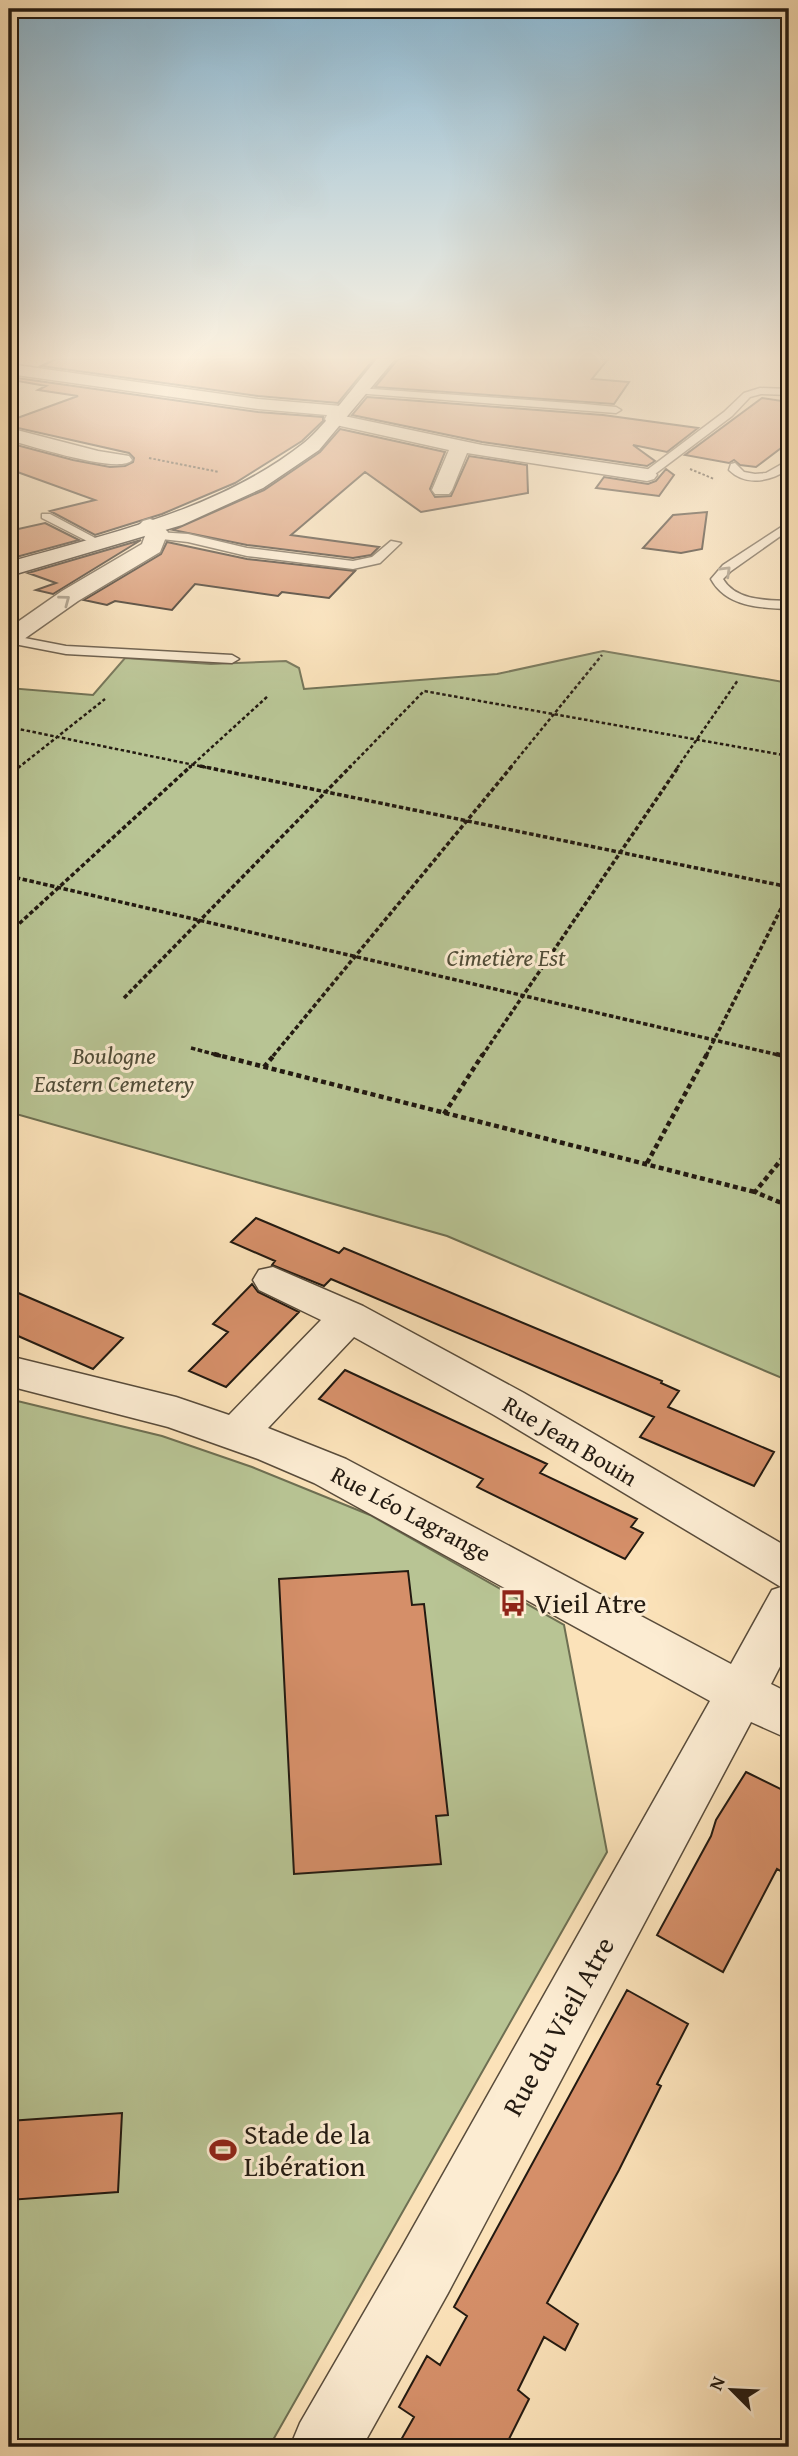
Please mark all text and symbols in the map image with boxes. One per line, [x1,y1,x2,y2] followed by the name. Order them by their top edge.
[718,567,731,580] one-way arrow
[57,596,69,609] one-way arrow
[446,940,566,975] park label: Cimetière Est
[33,1038,194,1101] park label: Boulogne Eastern Cemetery
[496,1387,645,1495] street label: Rue Jean Bouin
[325,1457,497,1570] street label: Rue Léo Lagrange
[534,1582,646,1623] place label: Vieil Atre
[498,1588,528,1618] bus stop icon: Vieil Atre
[491,1929,624,2123] street label: Rue du Vieil Atre
[244,2113,371,2186] place label: Stade de la Libération
[208,2135,238,2165] sports icon: Stade de la Libération
[696,2354,766,2424] north arrow
[701,2371,732,2395] text: N

